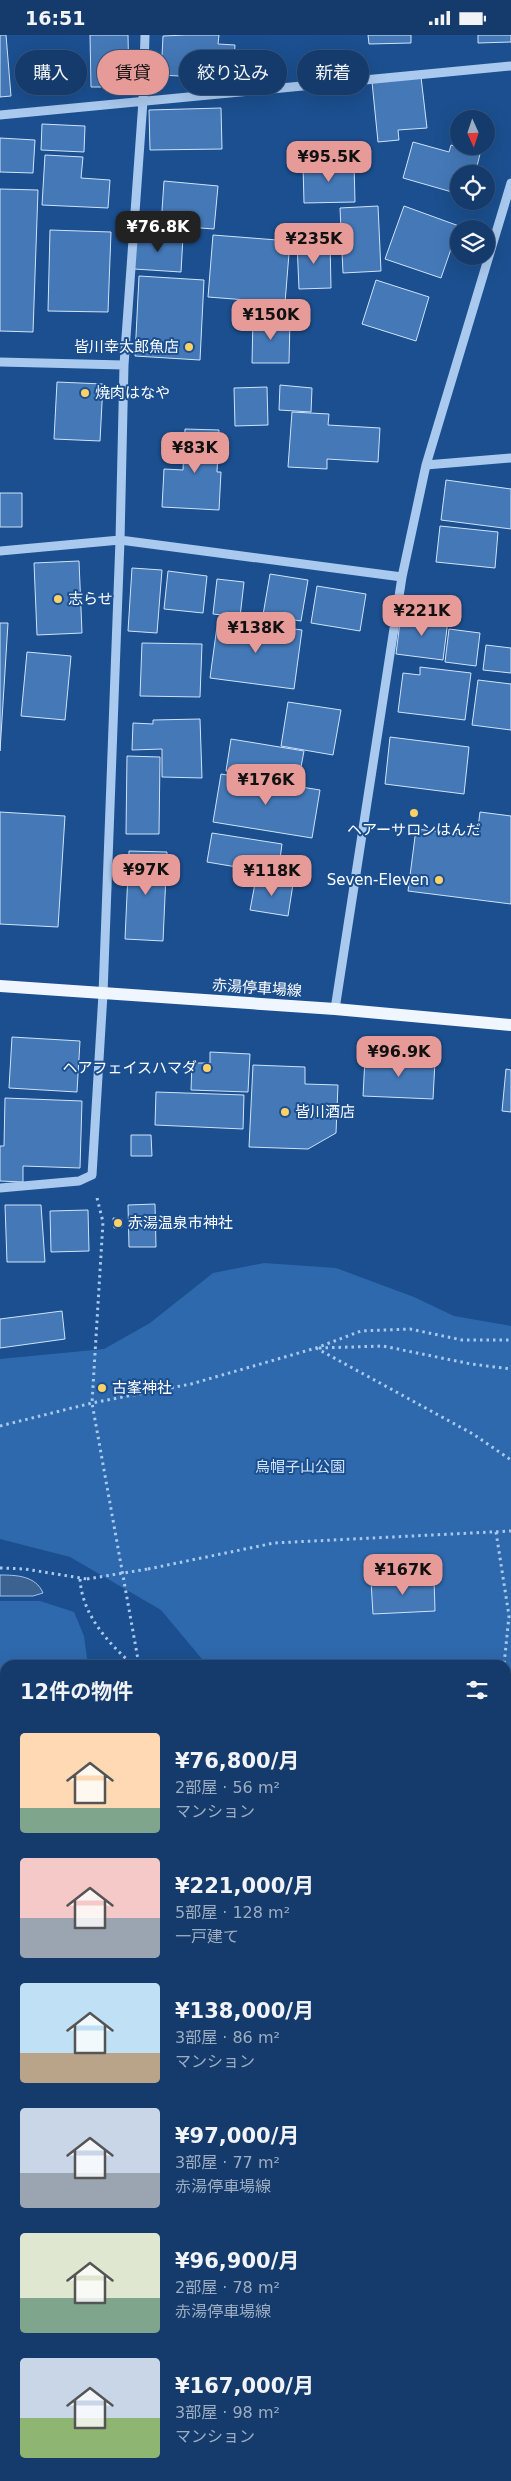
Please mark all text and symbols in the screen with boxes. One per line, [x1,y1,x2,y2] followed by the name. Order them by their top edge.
[25,7,85,29] text: 16:51
[15,50,87,95] chip: 購入
[97,50,169,95] chip: 賃貸
[179,50,287,95] chip: 絞り込み
[297,50,369,95] chip: 新着
[450,110,495,155] north arrow
[450,110,495,265] map controls
[288,141,370,183] pin: ¥95.5K
[297,147,361,166] text: ¥95.5K
[450,165,495,210] button: locate
[117,211,199,253] pin: ¥76.8K
[126,217,190,236] text: ¥76.8K
[450,220,495,265] button: layers
[279,223,349,265] pin: ¥235K
[286,229,342,248] text: ¥235K
[236,299,306,341] pin: ¥150K
[243,305,299,324] text: ¥150K
[74,338,179,356] place label: 皆川幸太郎魚店
[183,341,195,353] marker: 皆川幸太郎魚店
[95,384,170,402] place label: 焼肉はなや
[79,387,91,399] marker: 焼肉はなや
[165,431,225,474] pin: ¥83K
[172,438,218,457] text: ¥83K
[68,590,113,608] place label: 志らせ
[52,593,64,605] marker: 志らせ
[387,595,457,637] pin: ¥221K
[394,601,450,620] text: ¥221K
[221,611,291,654] pin: ¥138K
[228,618,284,637] text: ¥138K
[231,763,301,806] pin: ¥176K
[238,770,294,789] text: ¥176K
[408,807,420,819] marker: ヘアーサロンはんだ
[347,821,481,839] place label: ヘアーサロンはんだ
[116,853,176,896] pin: ¥97K
[237,855,307,897] pin: ¥118K
[123,860,169,879] text: ¥97K
[244,861,300,880] text: ¥118K
[327,871,429,889] place label: Seven-Eleven
[433,874,445,886] marker: Seven-Eleven
[211,976,303,1000] street label: 赤湯停車場線
[358,1035,440,1078] pin: ¥96.9K
[367,1042,431,1061] text: ¥96.9K
[62,1059,197,1077] place label: ヘアフェイスハマダ
[201,1062,213,1074] marker: ヘアフェイスハマダ
[295,1103,355,1121] place label: 皆川酒店
[279,1106,291,1118] marker: 皆川酒店
[128,1214,233,1232] place label: 赤湯温泉市神社
[112,1217,124,1229] marker: 赤湯温泉市神社
[112,1379,172,1397] place label: 古峯神社
[96,1382,108,1394] marker: 古峯神社
[255,1458,345,1476] park label: 烏帽子山公園
[368,1553,438,1596] pin: ¥167K
[375,1560,431,1579] text: ¥167K
[463,1676,491,1704] icon: filters
[20,1680,133,1704] text: 12件の物件
[175,1749,299,1773] text: ¥76,800/月
[60,1753,120,1813] icon: home
[175,1778,280,1797] text: 2部屋 · 56 m²
[175,1802,255,1821] text: マンション
[175,1874,314,1898] text: ¥221,000/月
[60,1878,120,1938] icon: home
[175,1903,290,1922] text: 5部屋 · 128 m²
[175,1927,239,1946] text: 一戸建て
[175,1999,314,2023] text: ¥138,000/月
[60,2003,120,2063] icon: home
[175,2028,280,2047] text: 3部屋 · 86 m²
[175,2052,255,2071] text: マンション
[175,2124,299,2148] text: ¥97,000/月
[60,2128,120,2188] icon: home
[175,2153,280,2172] text: 3部屋 · 77 m²
[175,2177,271,2196] text: 赤湯停車場線
[175,2249,299,2273] text: ¥96,900/月
[60,2253,120,2313] icon: home
[175,2278,280,2297] text: 2部屋 · 78 m²
[175,2302,271,2321] text: 赤湯停車場線
[175,2374,314,2398] text: ¥167,000/月
[60,2378,120,2438] icon: home
[175,2403,280,2422] text: 3部屋 · 98 m²
[175,2427,255,2446] text: マンション

